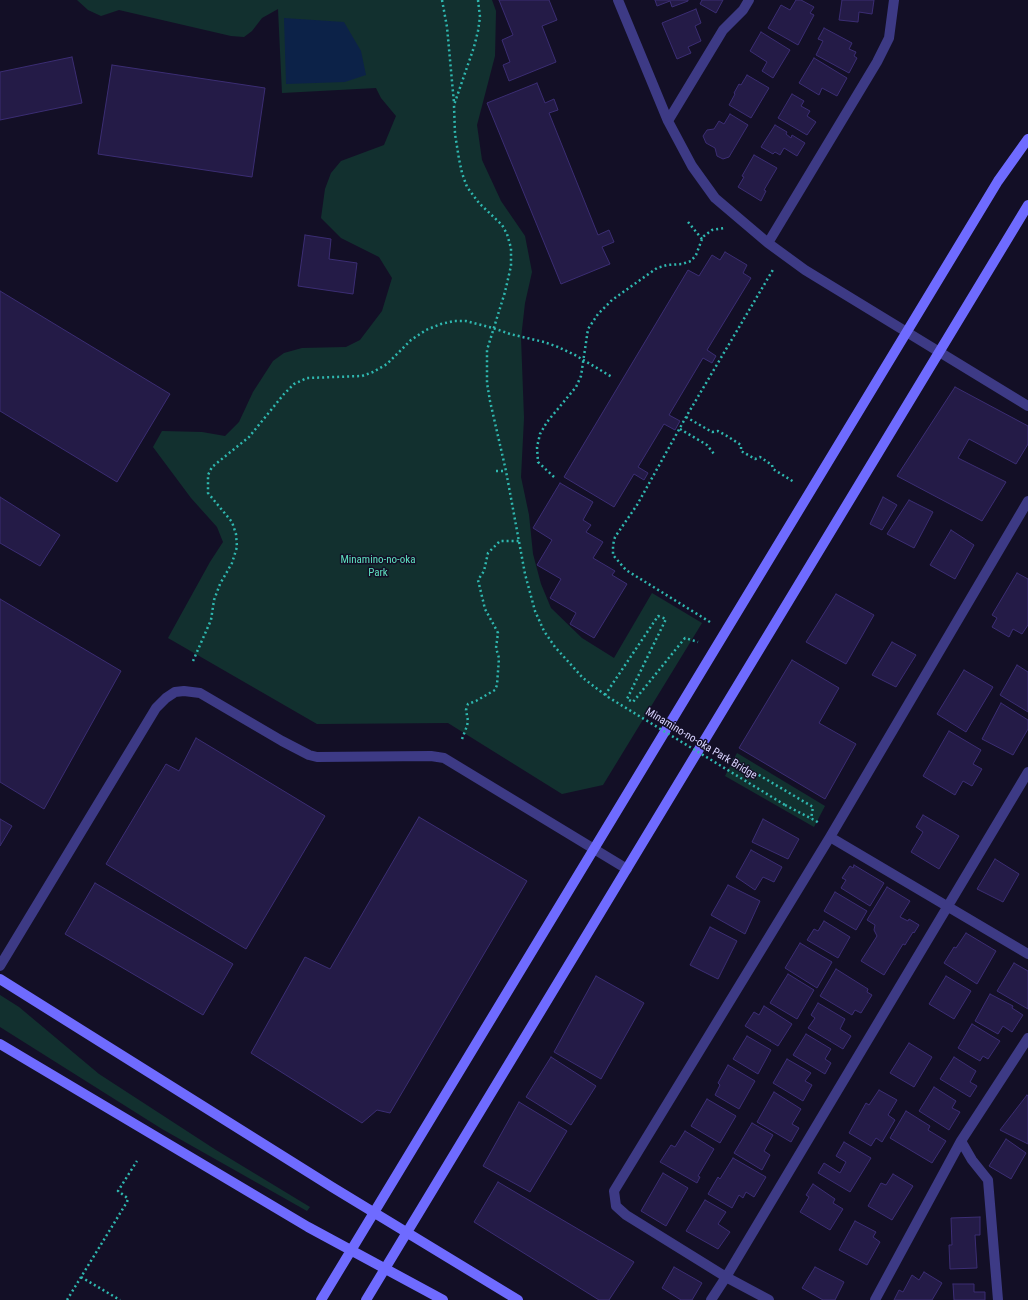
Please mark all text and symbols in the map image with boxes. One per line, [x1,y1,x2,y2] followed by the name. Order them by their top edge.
[340,553,416,579] park label: Minamino-no-oka Park
[643,705,759,783] street label: Minamino-no-oka Park Bridge

